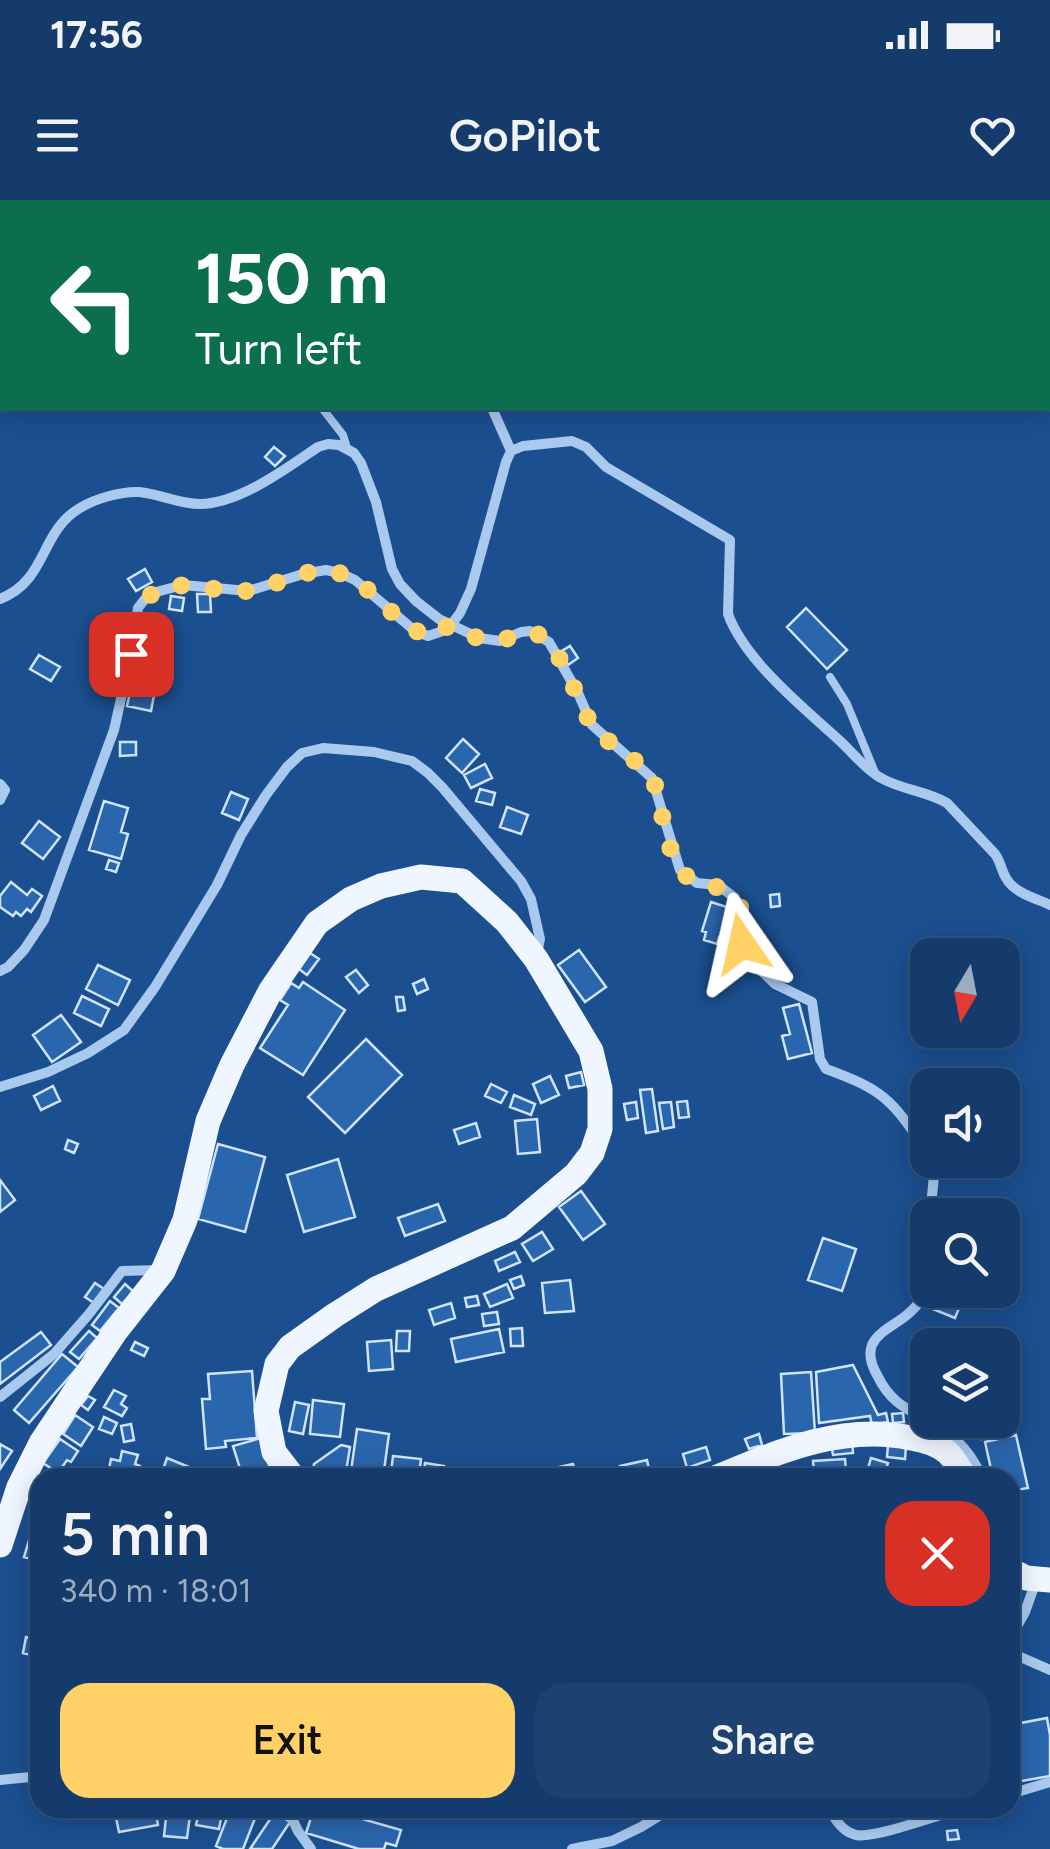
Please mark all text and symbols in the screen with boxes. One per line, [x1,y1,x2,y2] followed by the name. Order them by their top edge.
[50,12,143,58] text: 17:56
[30,108,85,163] icon: menu
[449,108,601,162] text: GoPilot
[965,108,1020,163] icon: heart
[195,236,388,321] text: 150 m
[30,240,160,370] icon: left
[195,321,362,375] text: Turn left
[89,612,174,697] pin
[104,627,159,682] icon: arrive
[690,892,794,996] position arrow
[910,938,1020,1048] north arrow
[910,938,1020,1438] map controls
[910,1068,1020,1178] button: sound
[910,1198,1020,1308] button: search
[910,1328,1020,1438] button: layers
[60,1498,210,1570] text: 5 min
[885,1501,990,1606] button: close
[60,1572,252,1610] text: 340 m · 18:01
[60,1683,515,1798] button: Exit
[535,1683,990,1798] button: Share

